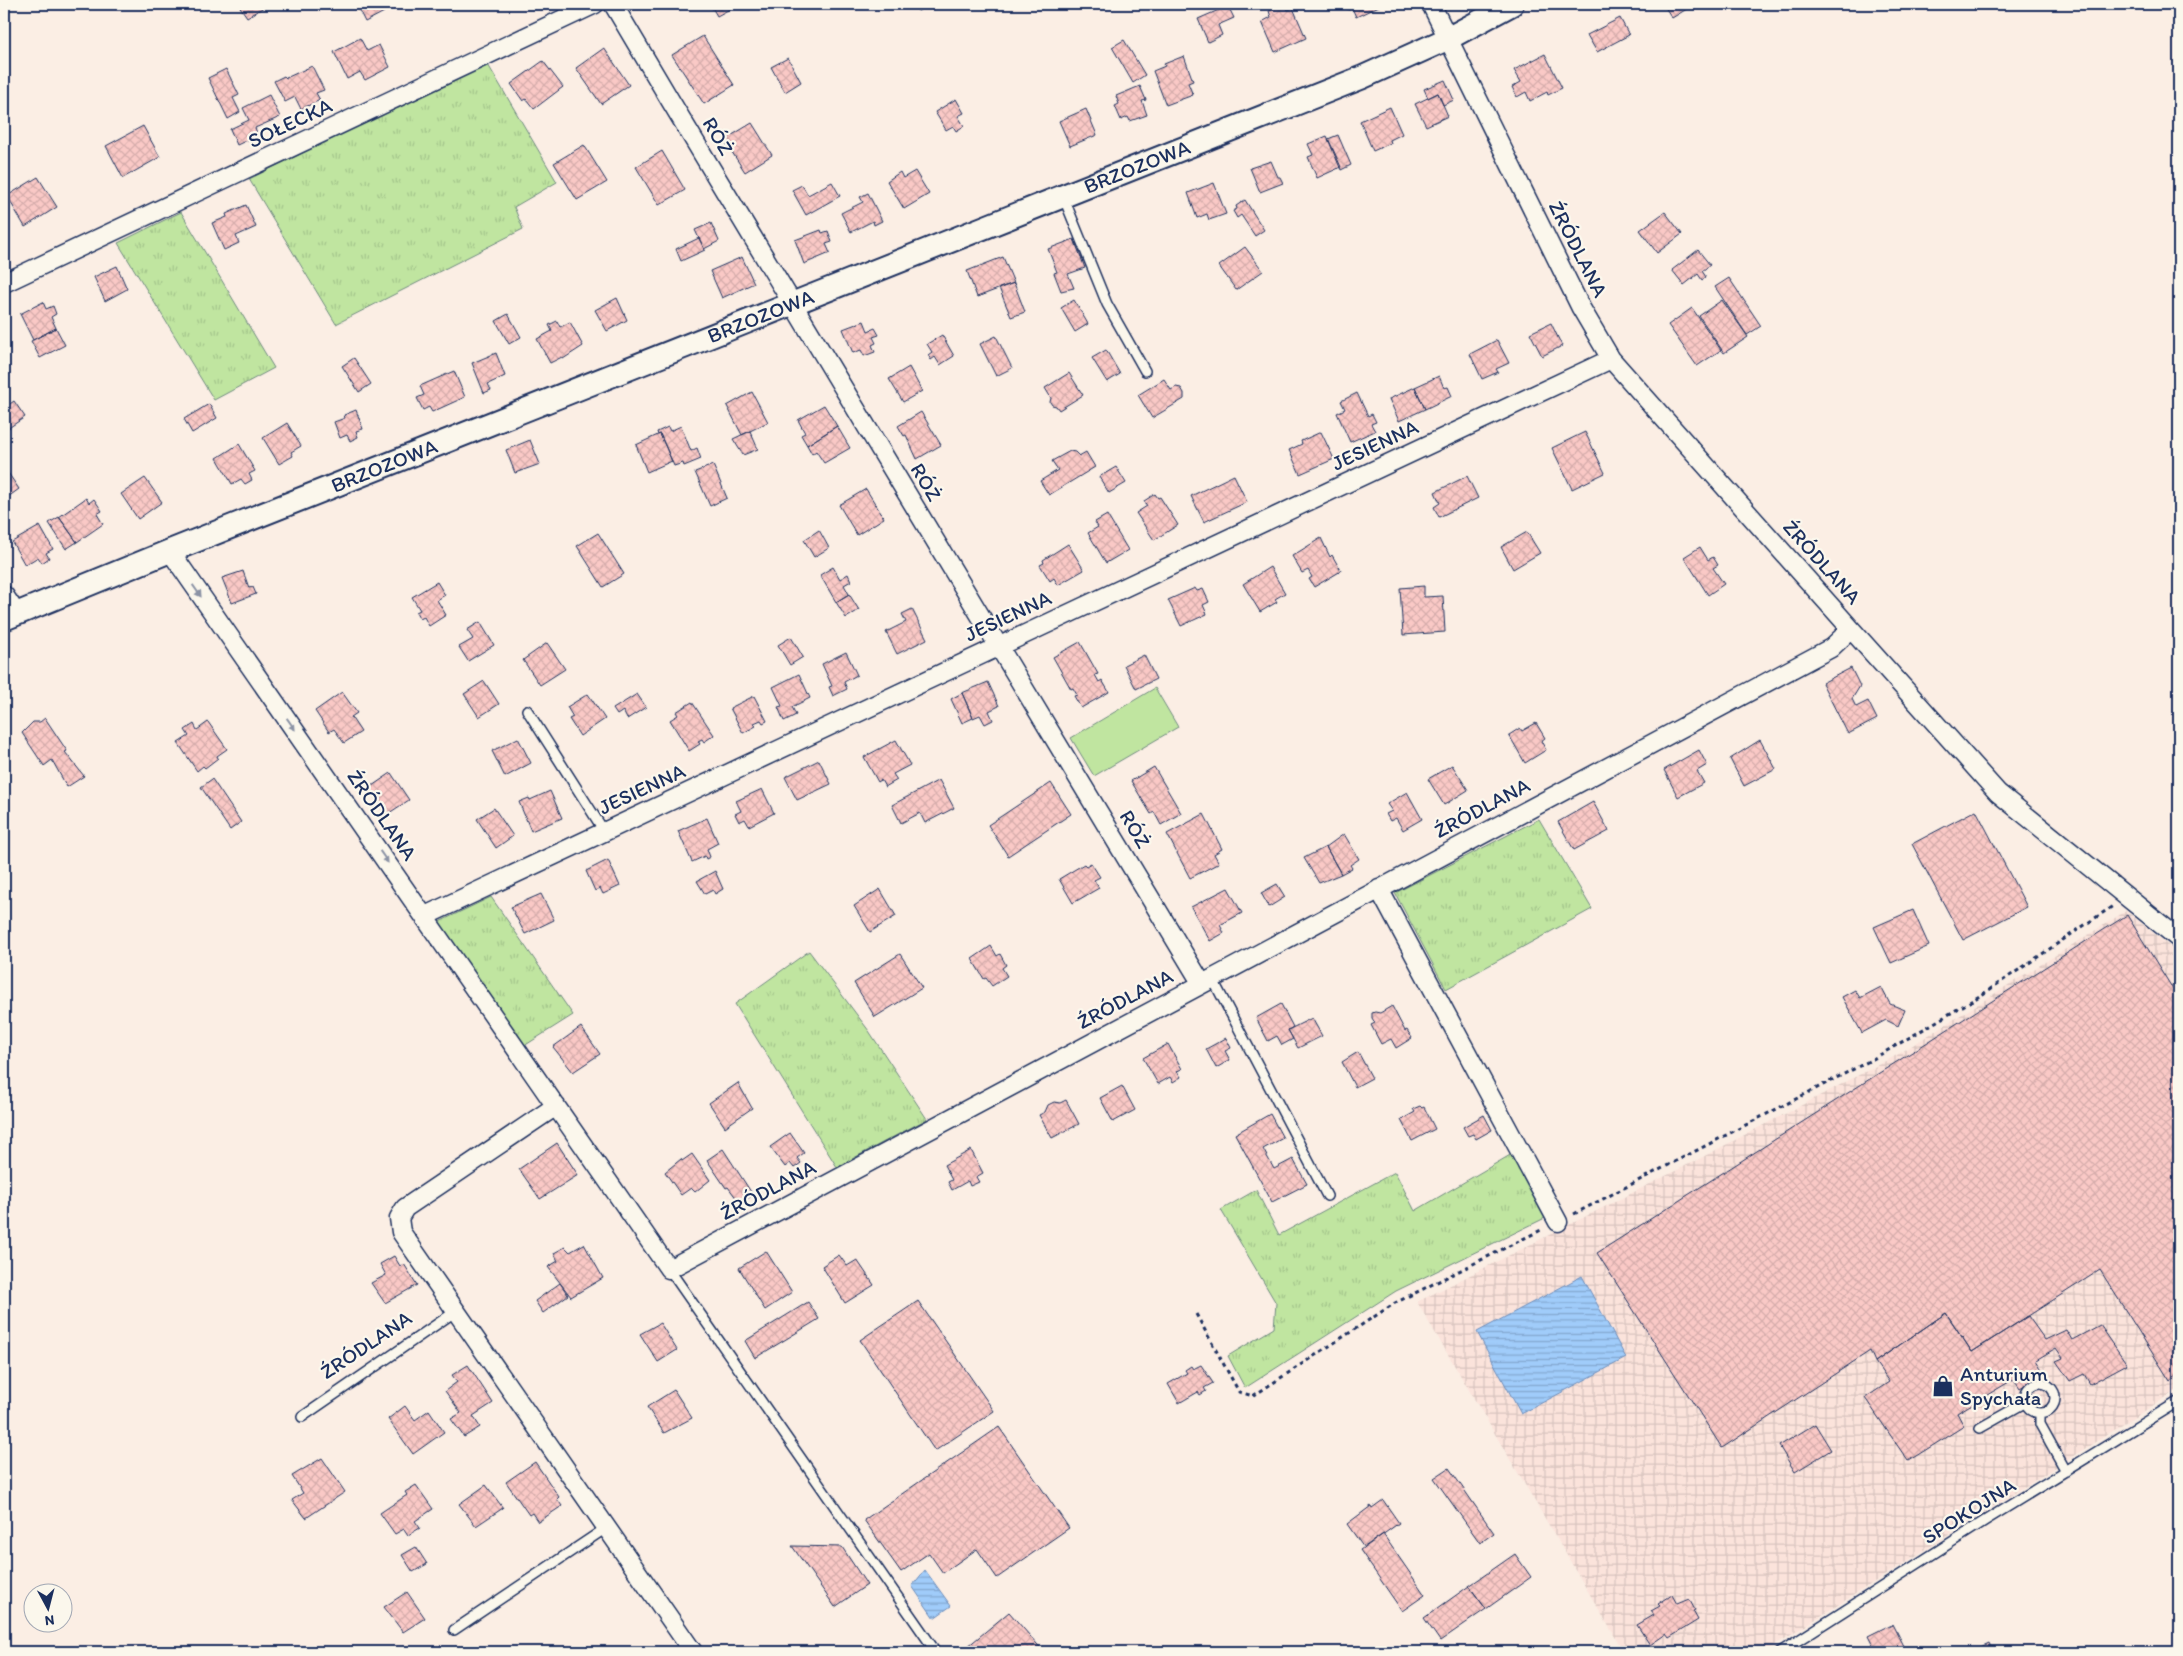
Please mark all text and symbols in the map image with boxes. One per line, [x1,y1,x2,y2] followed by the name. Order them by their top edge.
[244,92,336,153] street label: SOŁECKA
[697,112,739,159] street label: RÓŻ
[1080,134,1194,199] street label: BRZOZOWA
[1544,196,1614,302] street label: ŹRÓDLANA
[704,283,818,348] street label: BRZOZOWA
[1328,413,1423,475] street label: JESIENNA
[327,433,441,498] street label: BRZOZOWA
[905,458,947,505] street label: RÓŻ
[1778,514,1867,609] street label: ŹRÓDLANA
[192,584,202,598] one-way arrow
[961,584,1056,646] street label: JESIENNA
[286,717,296,731] one-way arrow
[595,757,690,819] street label: JESIENNA
[342,765,423,865] street label: ŹRÓDLANA
[1430,772,1534,843] street label: ŹRÓDLANA
[1114,805,1156,852] street label: RÓŻ
[379,851,389,864] one-way arrow
[1073,963,1177,1034] street label: ŹRÓDLANA
[716,1154,820,1225] street label: ŹRÓDLANA
[315,1305,417,1384] street label: ŹRÓDLANA
[1960,1361,2048,1410] place label: Anturium Spychała
[1930,1373,1956,1399] shop icon: Anturium Spychała
[1917,1472,2021,1549] street label: SPOKOJNA
[22,1584,72,1634] north arrow
[44,1611,55,1629] text: N

